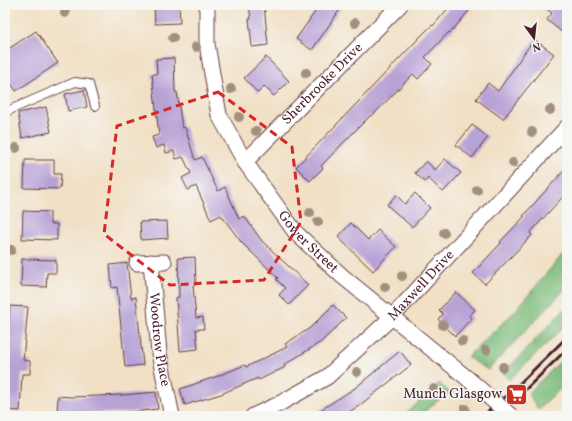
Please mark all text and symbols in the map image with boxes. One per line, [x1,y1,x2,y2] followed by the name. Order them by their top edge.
[514,18,554,58] north arrow
[278,38,367,129] street label: Sherbrooke Drive
[530,38,542,54] text: N
[274,207,343,278] street label: Gower Street
[384,246,459,325] street label: Maxwell Drive
[144,292,175,388] street label: Woodrow Place
[504,381,530,407] supermarket icon: Munch Glasgow
[403,385,502,404] place label: Munch Glasgow

